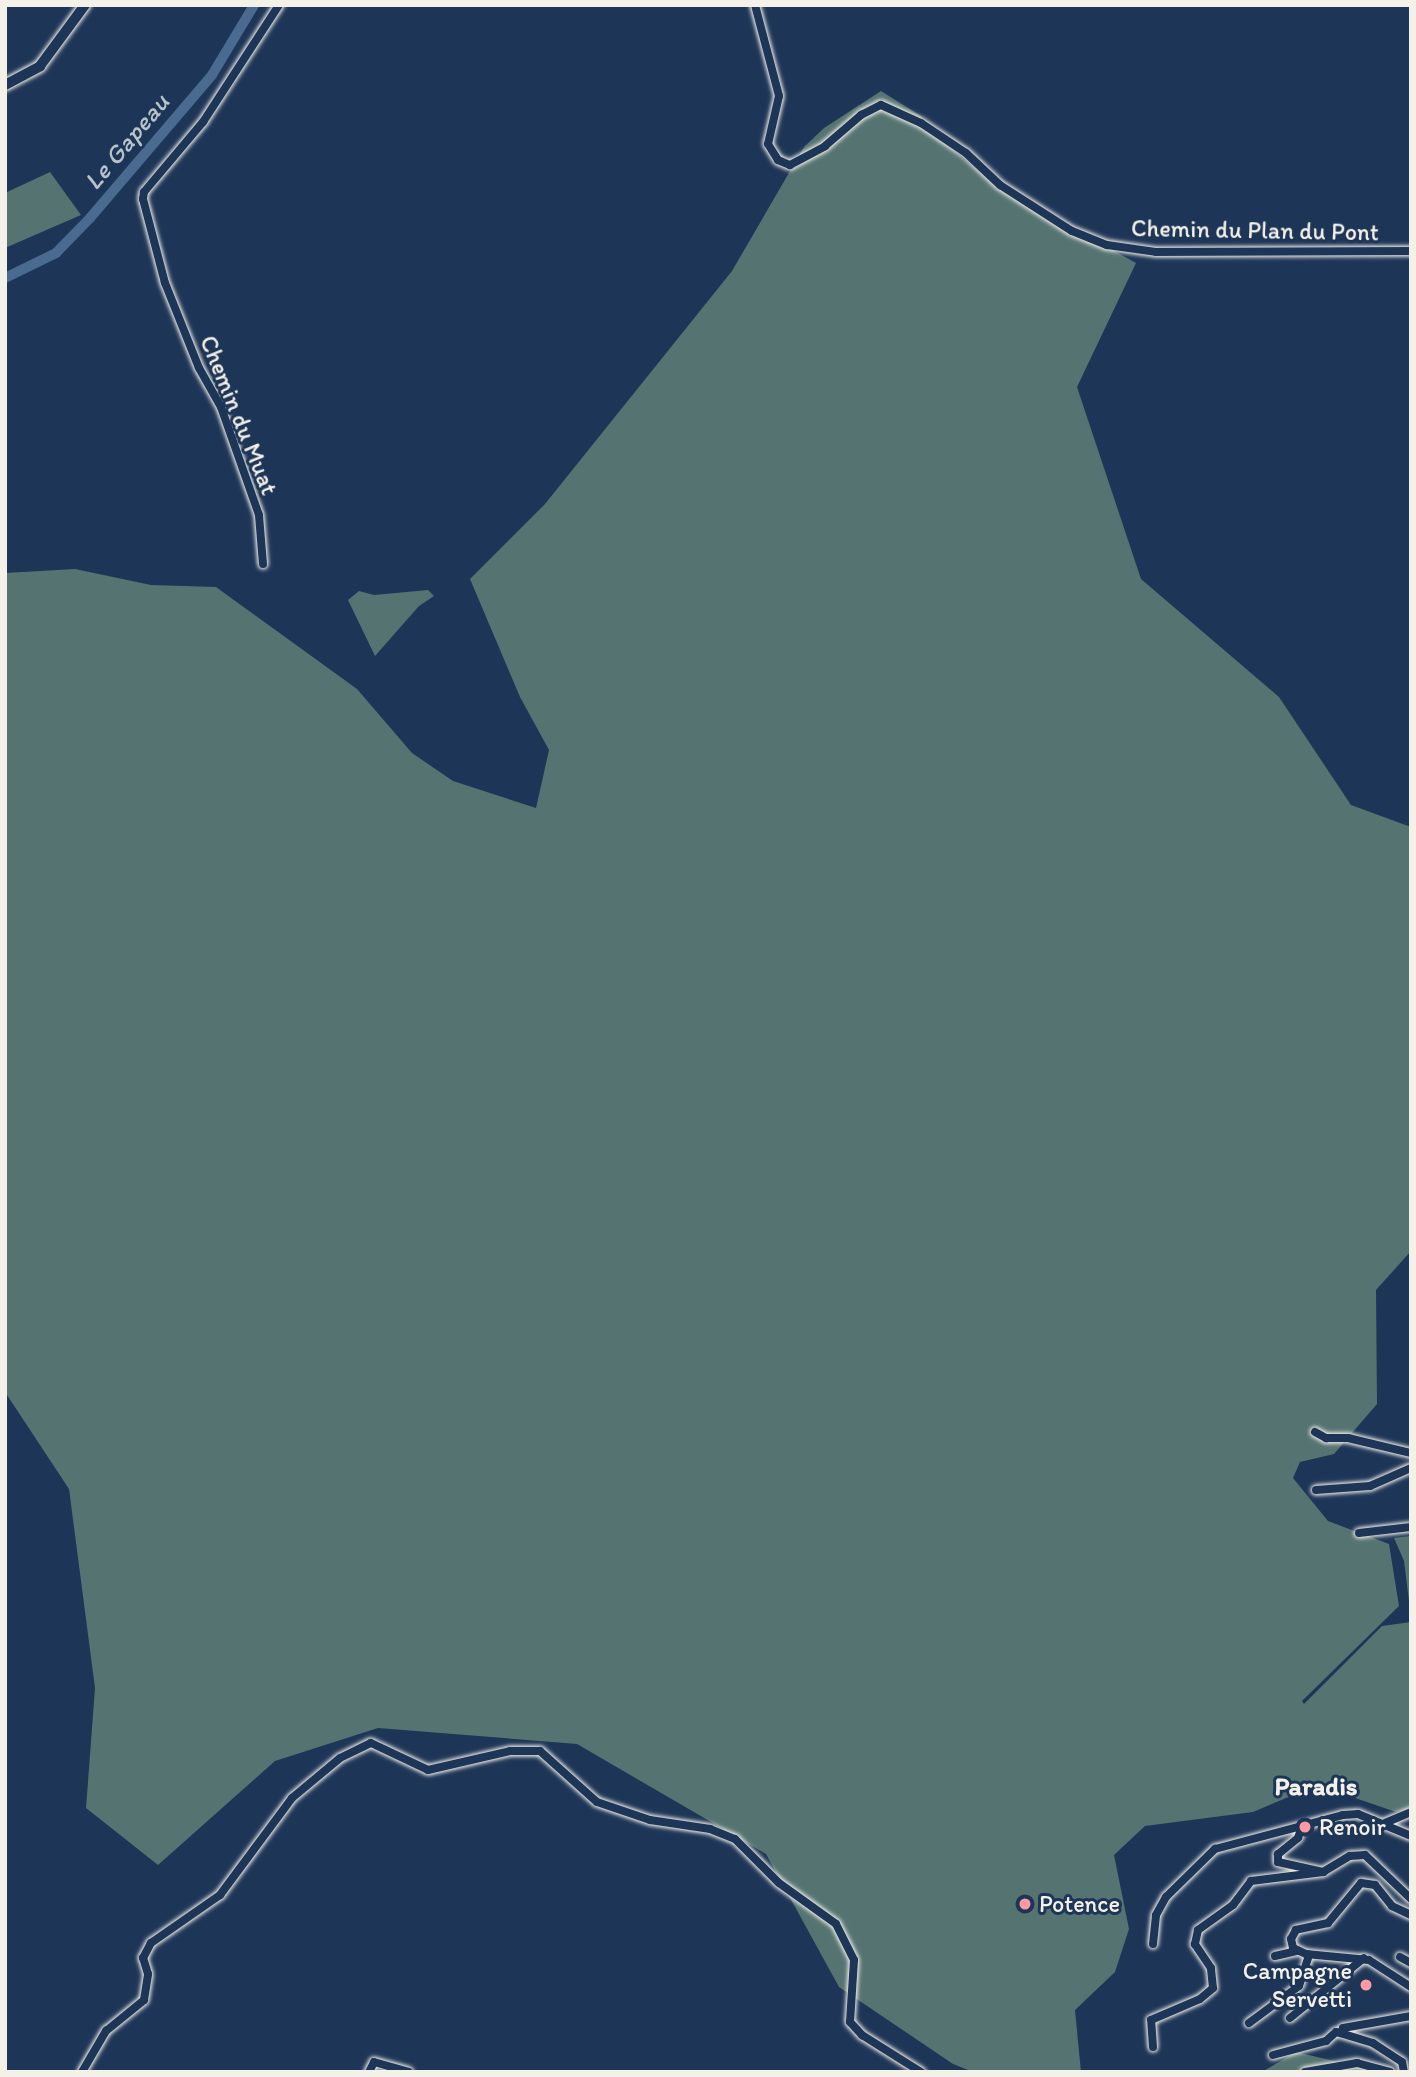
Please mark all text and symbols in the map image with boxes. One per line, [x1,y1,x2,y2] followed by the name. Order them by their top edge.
[77,87,177,197] water label: Le Gapeau
[1131,213,1379,247] street label: Chemin du Plan du Pont
[194,331,284,499] street label: Chemin du Muat
[1275,1771,1357,1803] district label: Paradis
[1319,1813,1386,1841] place label: Renoir
[1297,1819,1313,1835] marker: Renoir
[1039,1890,1120,1918] place label: Potence
[1017,1896,1033,1912] marker: Potence
[1243,1957,1352,2013] place label: Campagne Servetti
[1358,1977,1374,1993] marker: Campagne Servetti

